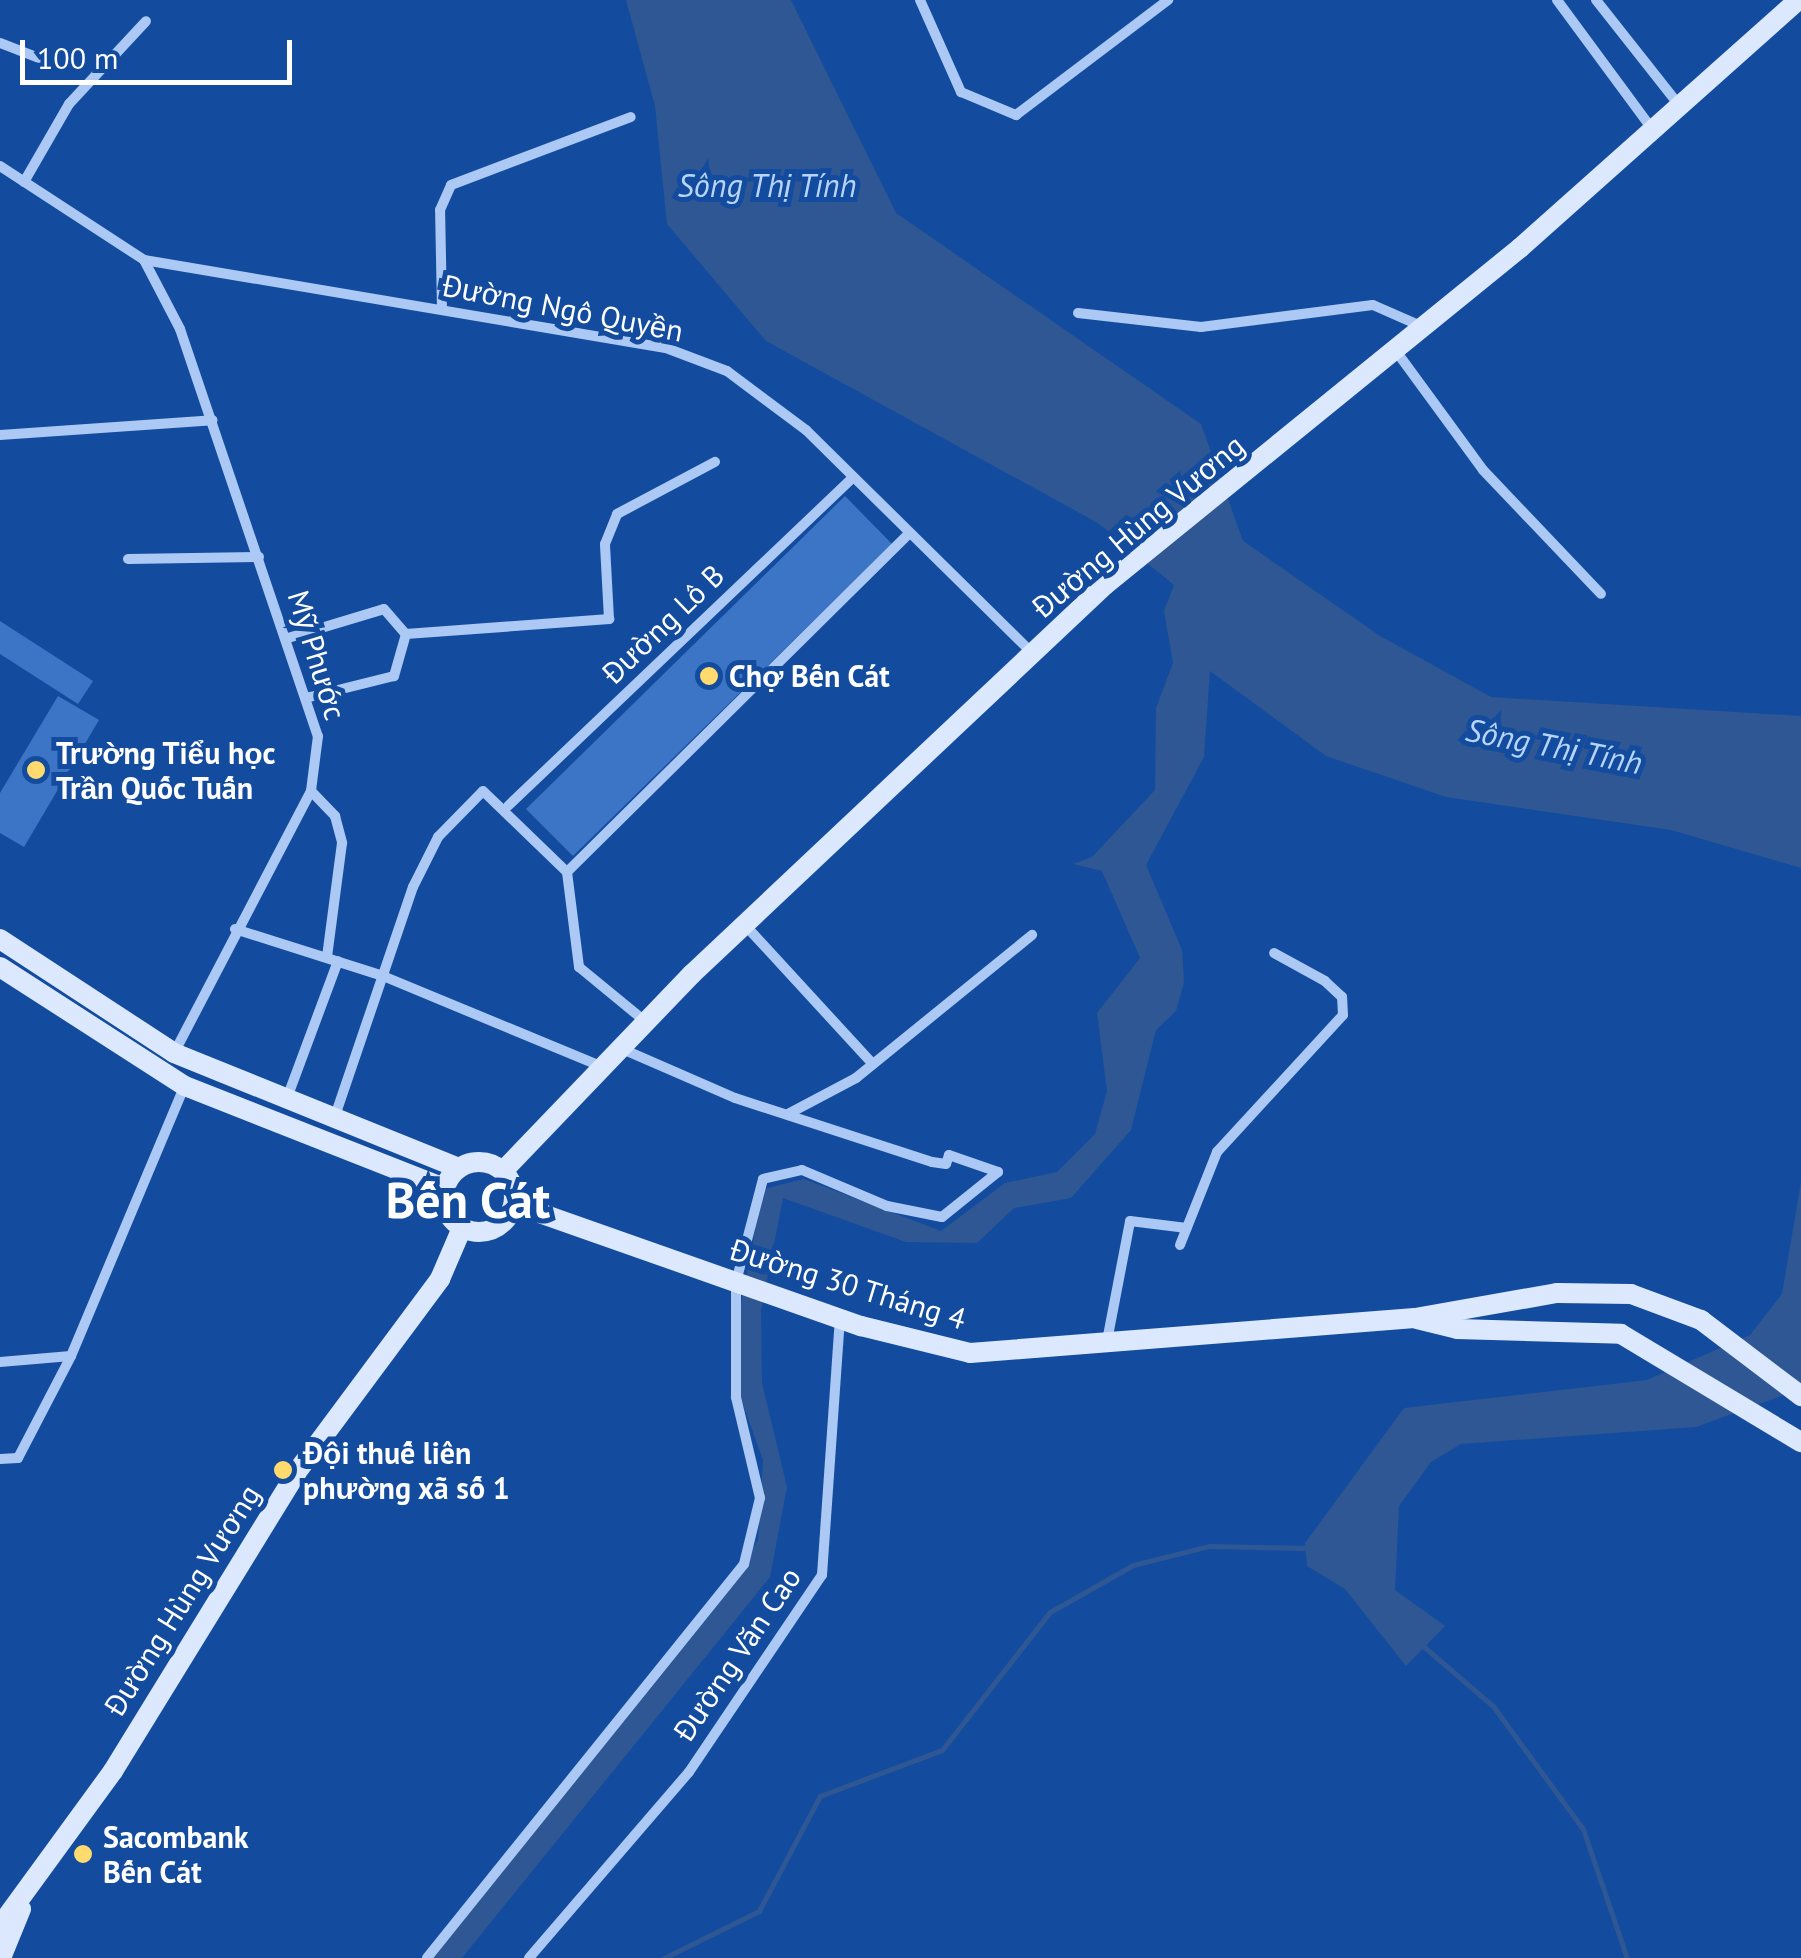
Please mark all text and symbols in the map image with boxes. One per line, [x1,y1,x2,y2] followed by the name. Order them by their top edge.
[25,20,298,82] scale bar
[37,38,118,77] text: 100 m
[677,166,857,204] water label: Sông Thị Tính
[440,267,686,349] street label: Đường Ngô Quyền
[1024,427,1252,625] street label: Đường Hùng Vương
[595,557,731,691] street label: Đường Lô B
[280,586,354,724] street label: Mỹ Phước
[729,658,890,694] place label: Chợ Bến Cát
[698,665,720,687] marker: Chợ Bến Cát
[1462,710,1646,782] water label: Sông Thị Tính
[56,735,277,806] place label: Trường Tiểu học Trần Quốc Tuấn
[25,759,47,781] marker: Trường Tiểu học Trần Quốc Tuấn
[385,1170,551,1230] district label: Bến Cát
[725,1231,971,1337] street label: Đường 30 Tháng 4
[303,1435,510,1506] place label: Đội thuế liên phường xã số 1
[272,1459,294,1481] marker: Đội thuế liên phường xã số 1
[96,1478,268,1722] street label: Đường Hùng Vương
[665,1560,809,1748] street label: Đường Văn Cao
[103,1819,249,1890] place label: Sacombank Bến Cát
[72,1843,94,1865] marker: Sacombank Bến Cát

